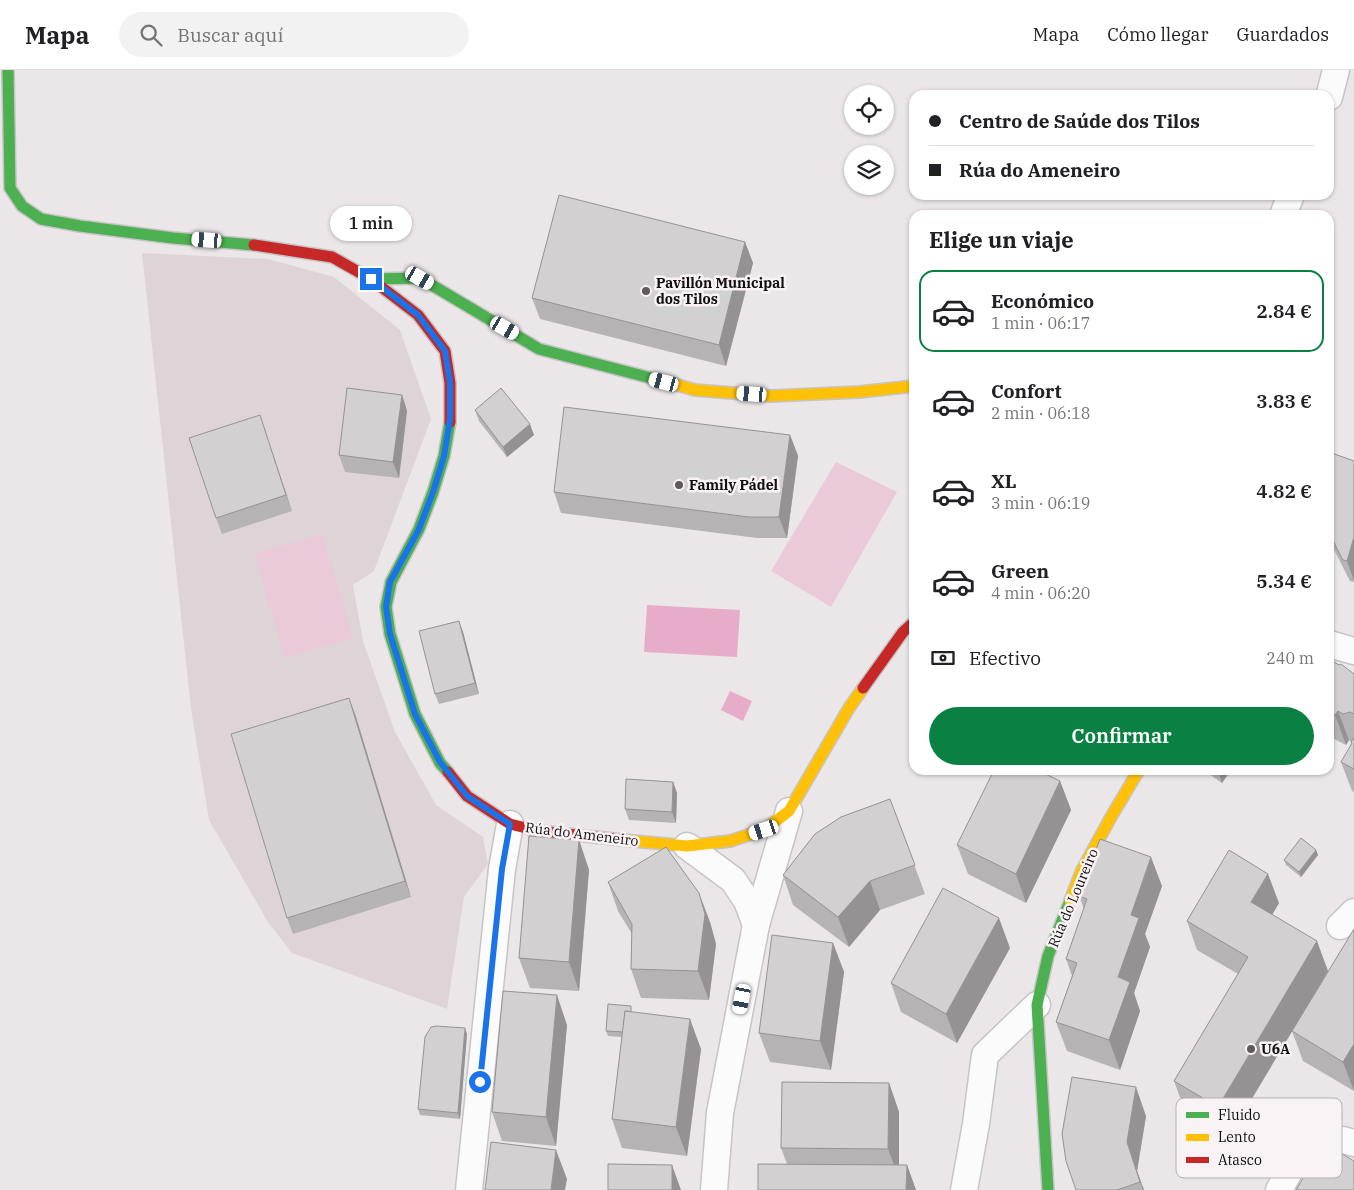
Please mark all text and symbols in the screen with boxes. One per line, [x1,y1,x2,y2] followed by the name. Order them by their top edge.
[119,12,469,57] search box
[25,19,89,51] text: Mapa
[137,21,165,49] icon: search
[177,23,283,47] text: Buscar aquí
[1033,23,1079,46] text: Mapa
[1107,23,1208,46] text: Cómo llegar
[1236,23,1329,46] text: Guardados
[844,85,894,195] map controls
[844,85,894,135] button: locate
[959,109,1200,133] text: Centro de Saúde dos Tilos
[844,145,894,195] button: layers
[959,158,1120,182] text: Rúa do Ameneiro
[330,206,412,242] callout: 1 min
[349,213,393,233] text: 1 min
[929,225,1074,254] text: Elige un viaje
[191,231,222,249] car
[403,264,436,292] car
[360,268,382,290] route end
[656,274,785,308] place label: Pavillón Municipal dos Tilos
[640,285,652,297] marker: Pavillón Municipal dos Tilos
[931,289,976,334] icon: car
[991,289,1094,313] text: Económico
[1256,299,1312,323] text: 2.84 €
[991,313,1090,333] text: 1 min · 06:17
[488,314,521,342] car
[647,371,680,393] car
[931,379,976,424] icon: car
[991,379,1062,403] text: Confort
[736,385,767,403] car
[1256,389,1312,413] text: 3.83 €
[991,403,1090,423] text: 2 min · 06:18
[931,469,976,514] icon: car
[991,469,1017,493] text: XL
[689,476,779,494] place label: Family Pádel
[673,479,685,491] marker: Family Pádel
[1256,479,1312,503] text: 4.82 €
[991,493,1090,513] text: 3 min · 06:19
[931,559,976,604] icon: car
[991,559,1049,583] text: Green
[1256,569,1312,593] text: 5.34 €
[991,583,1090,603] text: 4 min · 06:20
[929,644,957,672] icon: cash
[969,646,1041,670] text: Efectivo
[1266,648,1314,668] text: 240 m
[929,707,1314,765] button: Confirmar
[524,818,640,850] street label: Rúa do Ameneiro
[747,818,780,842] car
[1044,846,1102,950] street label: Rúa do Loureiro
[731,983,752,1015] car
[1261,1040,1290,1058] place label: U6A
[1245,1043,1257,1055] marker: U6A
[469,1071,491,1093] route start
[1176,1098,1342,1178] legend
[1218,1106,1261,1124] text: Fluido
[1218,1128,1256,1146] text: Lento
[1218,1151,1262,1169] text: Atasco

